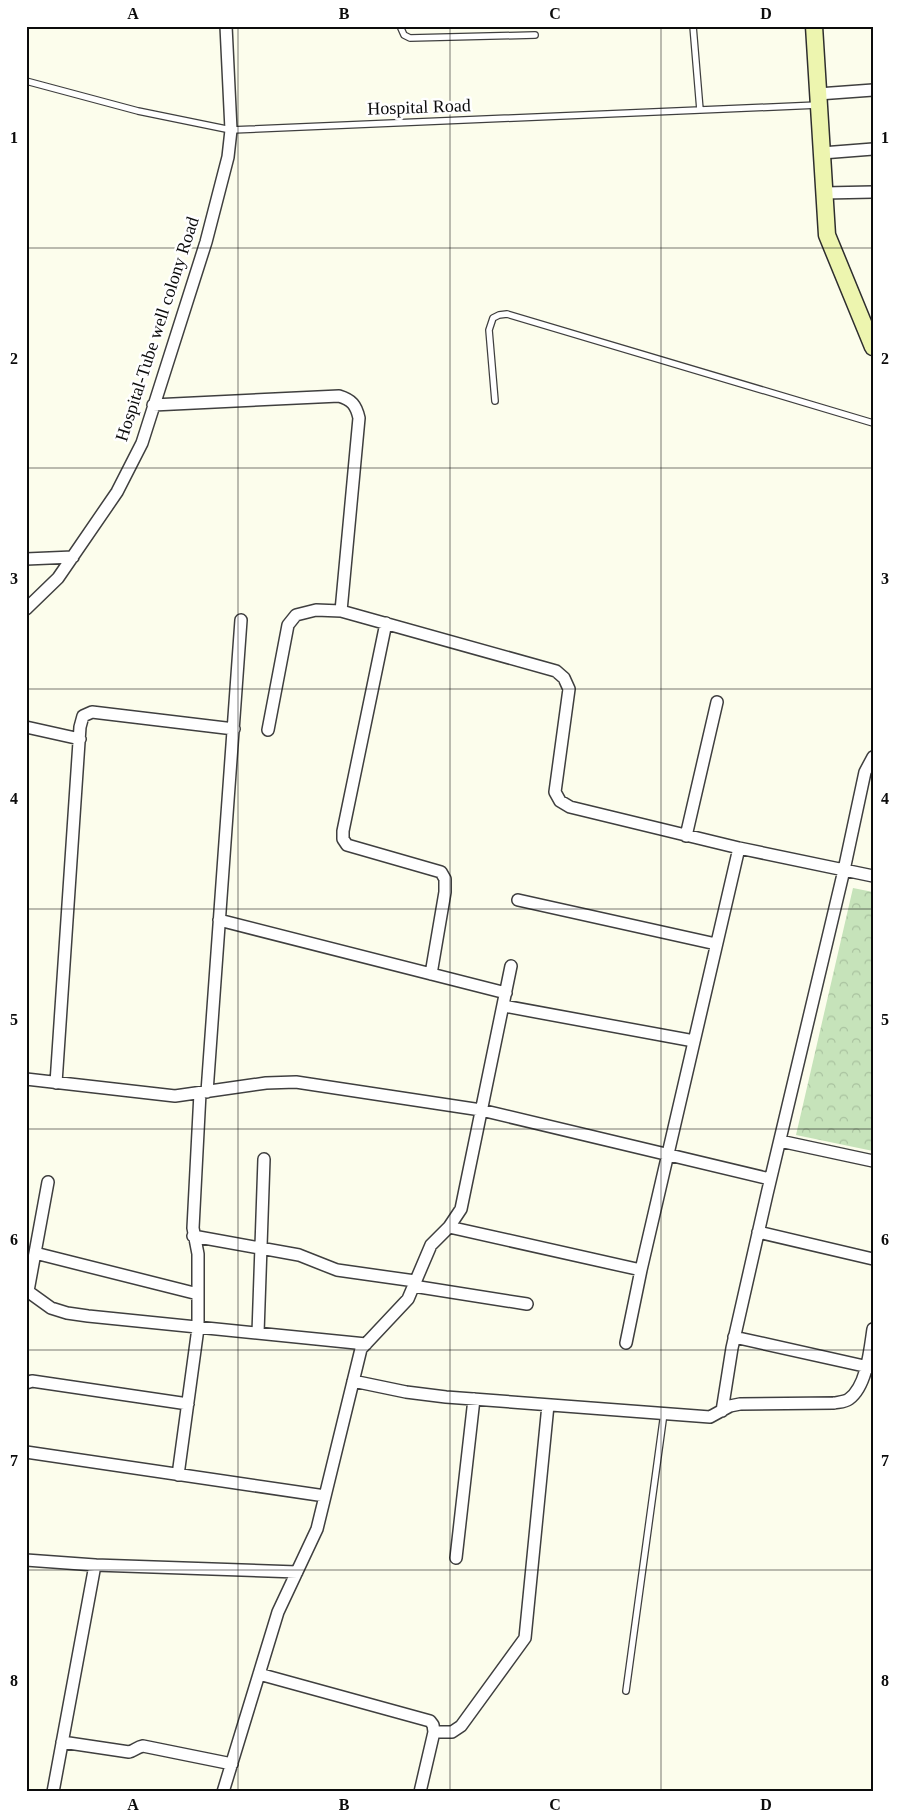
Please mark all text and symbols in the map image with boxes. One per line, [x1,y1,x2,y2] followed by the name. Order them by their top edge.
[127,5,139,22] text: A
[339,5,350,22] text: B
[549,5,561,22] text: C
[760,5,772,22] text: D
[367,95,471,119] street label: Hospital Road
[10,129,18,146] text: 1
[881,129,889,146] text: 1
[111,214,203,444] street label: Hospital-Tube well colony Road
[10,350,18,367] text: 2
[881,350,889,367] text: 2
[10,570,18,587] text: 3
[881,570,889,587] text: 3
[10,790,18,807] text: 4
[881,790,889,807] text: 4
[10,1011,18,1028] text: 5
[881,1011,889,1028] text: 5
[10,1231,18,1248] text: 6
[881,1231,889,1248] text: 6
[10,1452,18,1469] text: 7
[881,1452,889,1469] text: 7
[10,1672,18,1689] text: 8
[881,1672,889,1689] text: 8
[127,1796,139,1813] text: A
[339,1796,350,1813] text: B
[549,1796,561,1813] text: C
[760,1796,772,1813] text: D

